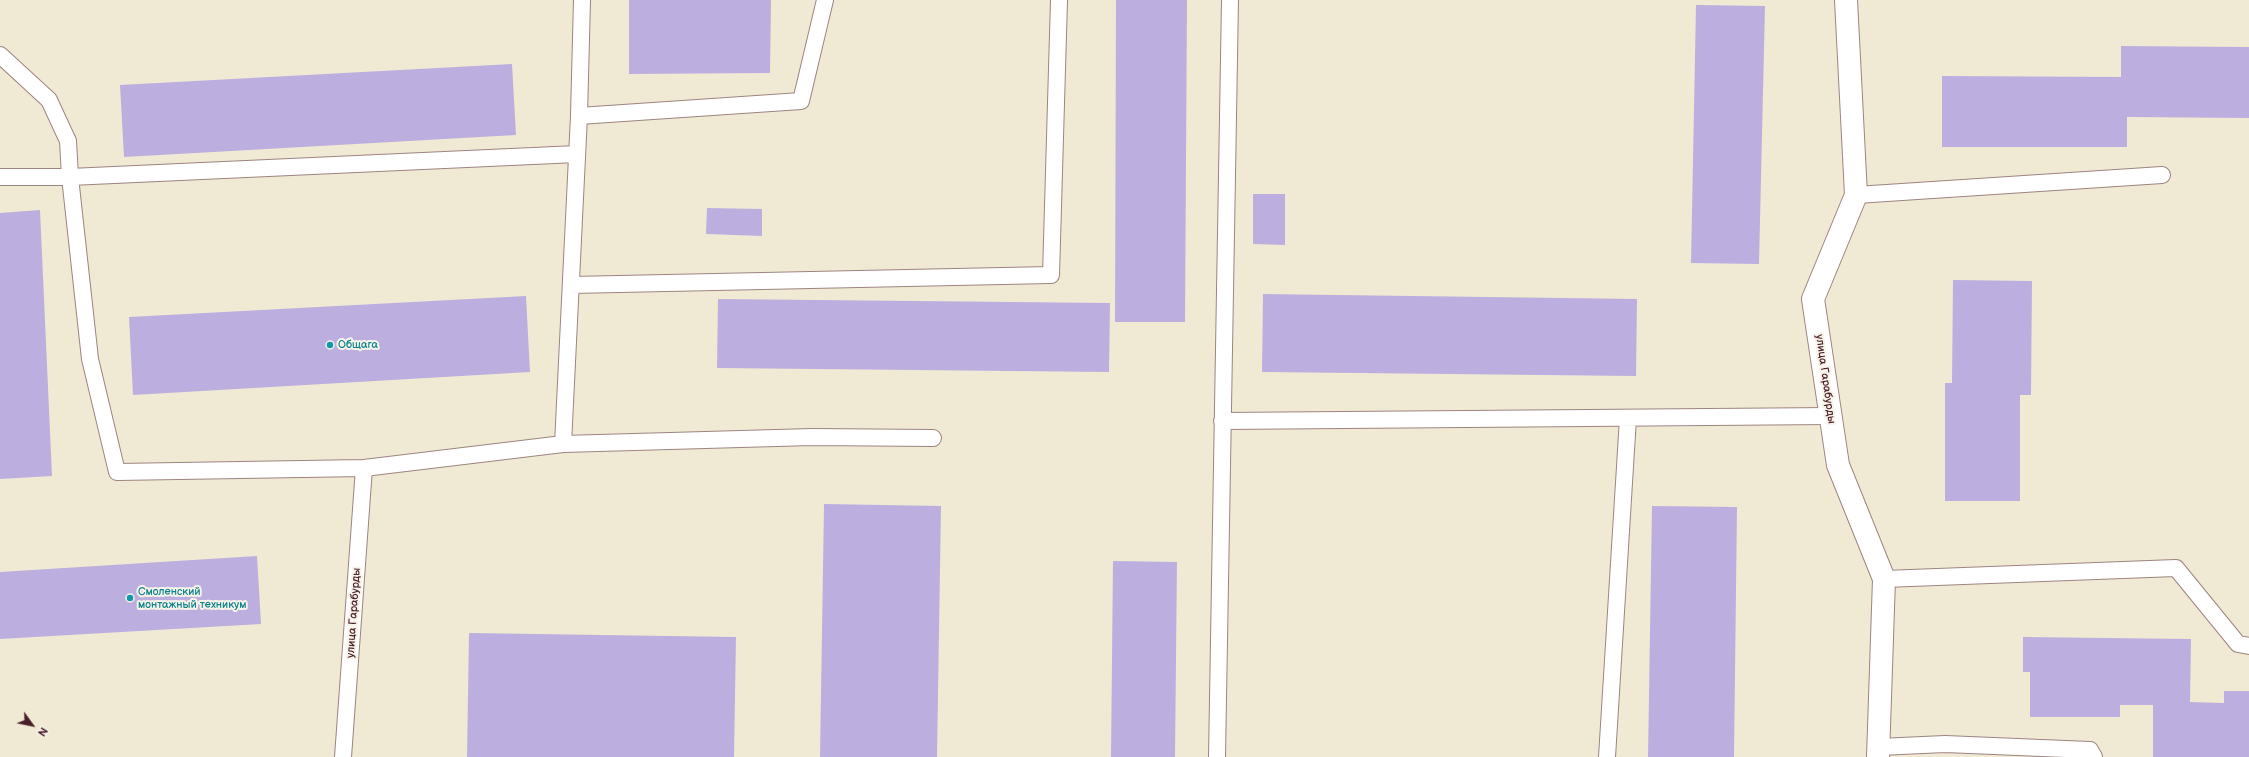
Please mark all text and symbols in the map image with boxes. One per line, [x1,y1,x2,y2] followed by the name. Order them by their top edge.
[1812,333,1838,425] street label: улица Гарабурды
[338,338,378,352] place label: Общага
[325,340,335,350] marker: Общага
[344,568,364,658] street label: улица Гарабурды
[138,585,246,611] place label: Смоленский монтажный техникум
[125,593,135,603] marker: Смоленский монтажный техникум
[12,705,52,745] north arrow
[35,725,50,739] text: N

